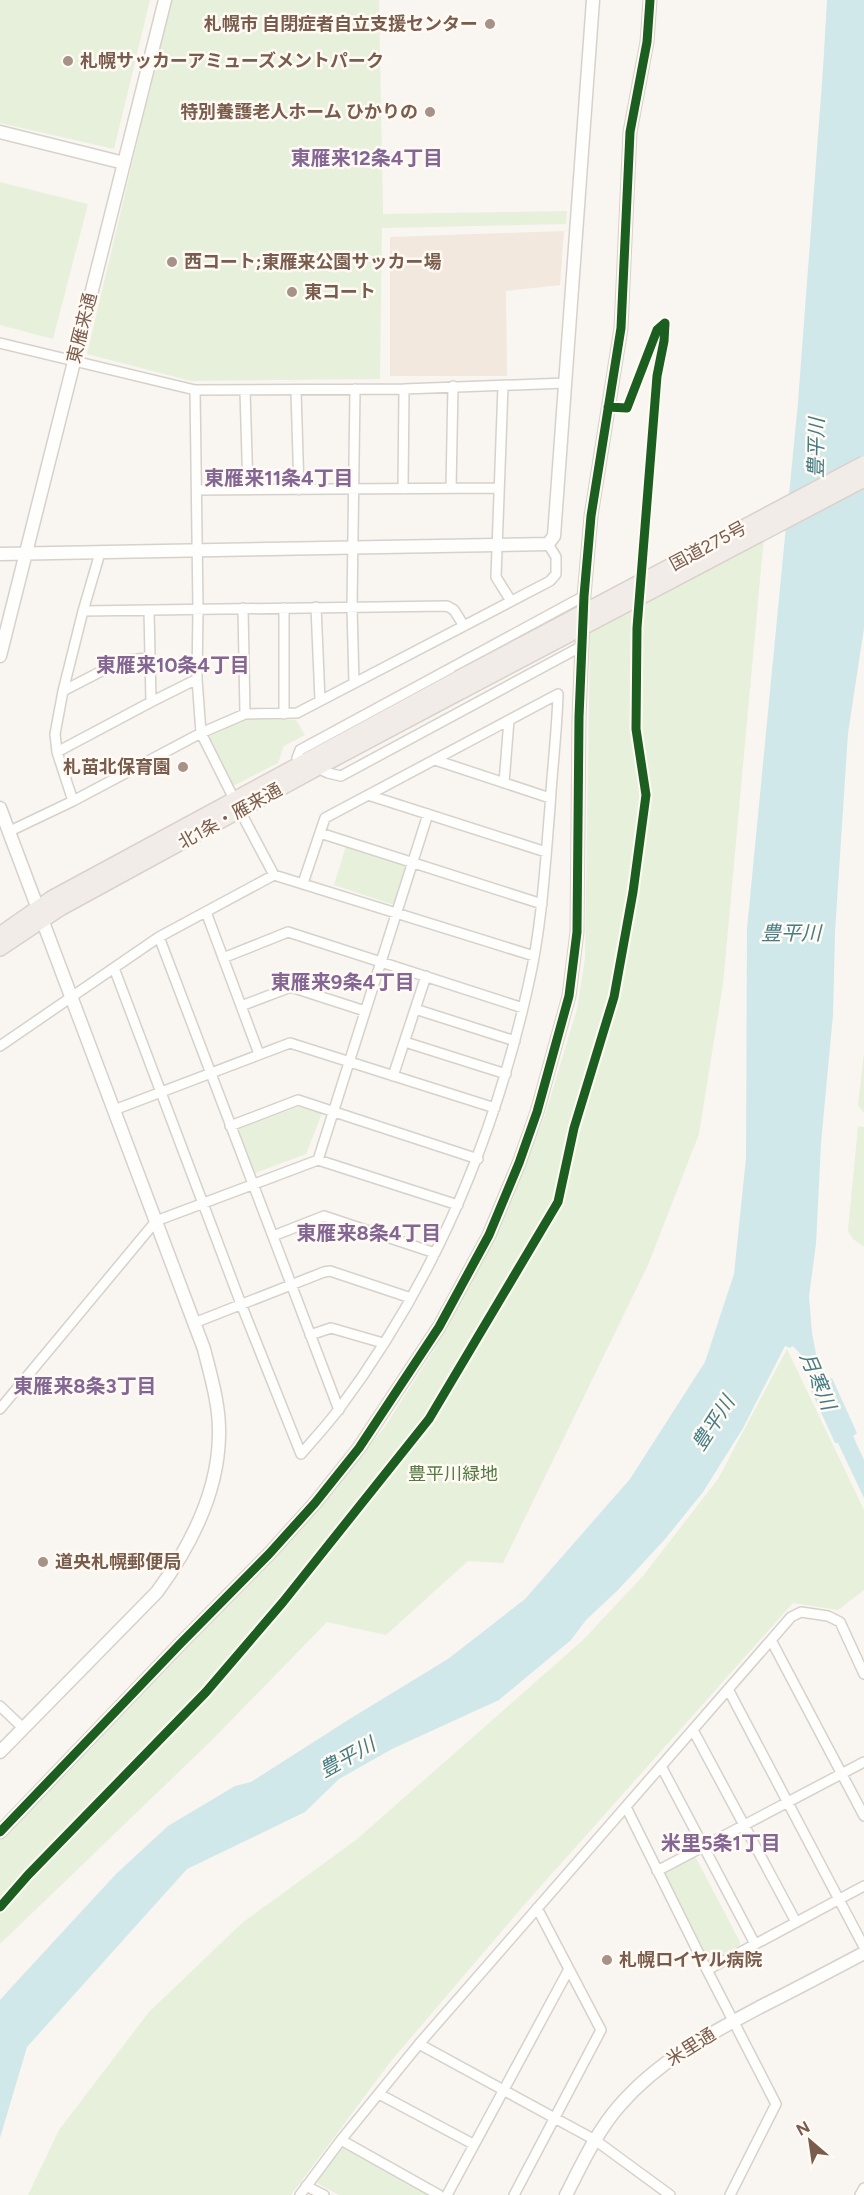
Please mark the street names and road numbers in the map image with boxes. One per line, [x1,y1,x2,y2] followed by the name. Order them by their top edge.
[63,290,101,366] street label: 東雁来通
[666,517,750,575] street label: 国道275号
[174,778,286,854] street label: 北1条・雁来通
[662,2023,720,2071] street label: 米里通

